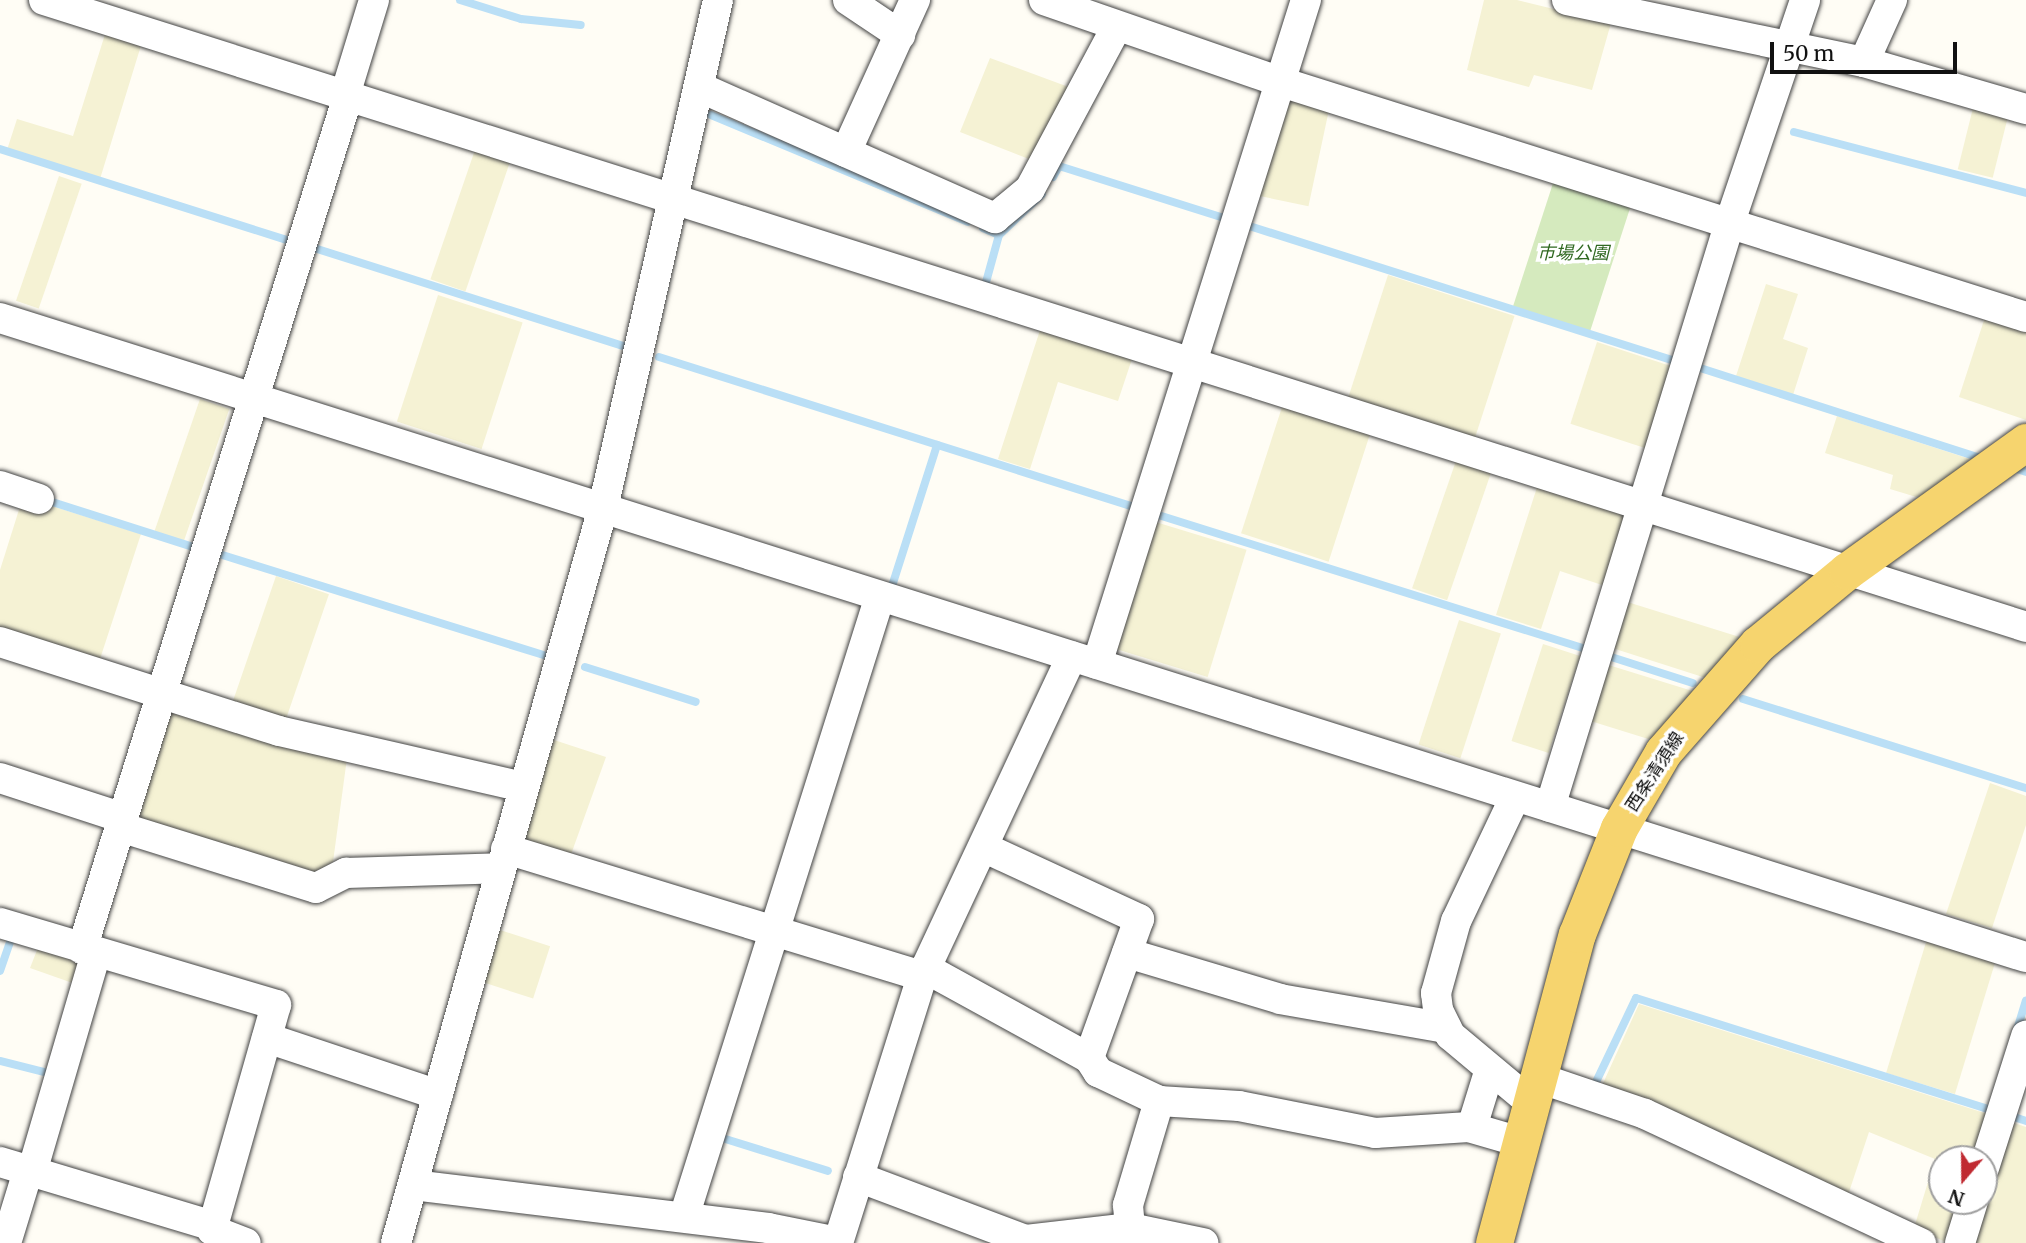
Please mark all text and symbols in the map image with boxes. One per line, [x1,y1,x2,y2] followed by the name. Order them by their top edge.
[1774,28,1961,72] scale bar
[1783,40,1834,67] text: 50 m
[1537,242,1609,264] park label: 市場公園
[1621,728,1689,816] street label: 西条清須線
[1928,1145,1998,1215] north arrow
[1945,1184,1968,1212] text: N

